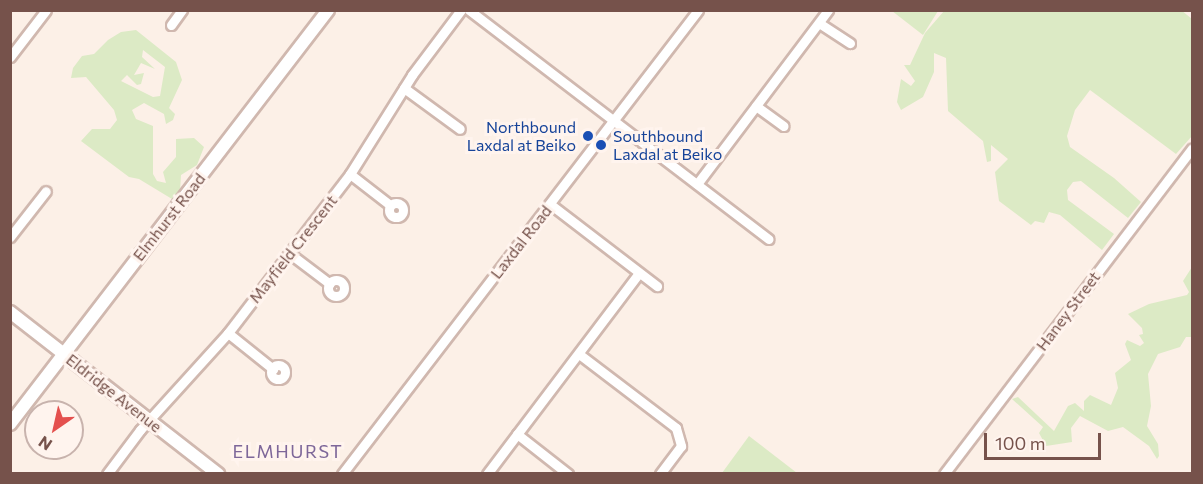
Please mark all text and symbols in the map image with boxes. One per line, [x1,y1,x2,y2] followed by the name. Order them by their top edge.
[467,117,576,155] place label: Northbound Laxdal at Beiko
[613,126,722,164] place label: Southbound Laxdal at Beiko
[581,129,595,143] marker: Northbound Laxdal at Beiko
[594,138,608,152] marker: Southbound Laxdal at Beiko
[129,169,209,265] street label: Elmhurst Road
[245,191,341,307] street label: Mayfield Crescent
[486,201,556,283] street label: Laxdal Road
[1032,268,1104,354] street label: Haney Street
[62,350,166,436] street label: Eldridge Avenue
[24,400,84,460] north arrow
[987,421,1104,459] scale bar
[34,432,55,455] text: N
[995,432,1045,454] text: 100 m
[233,440,343,462] district label: ELMHURST

